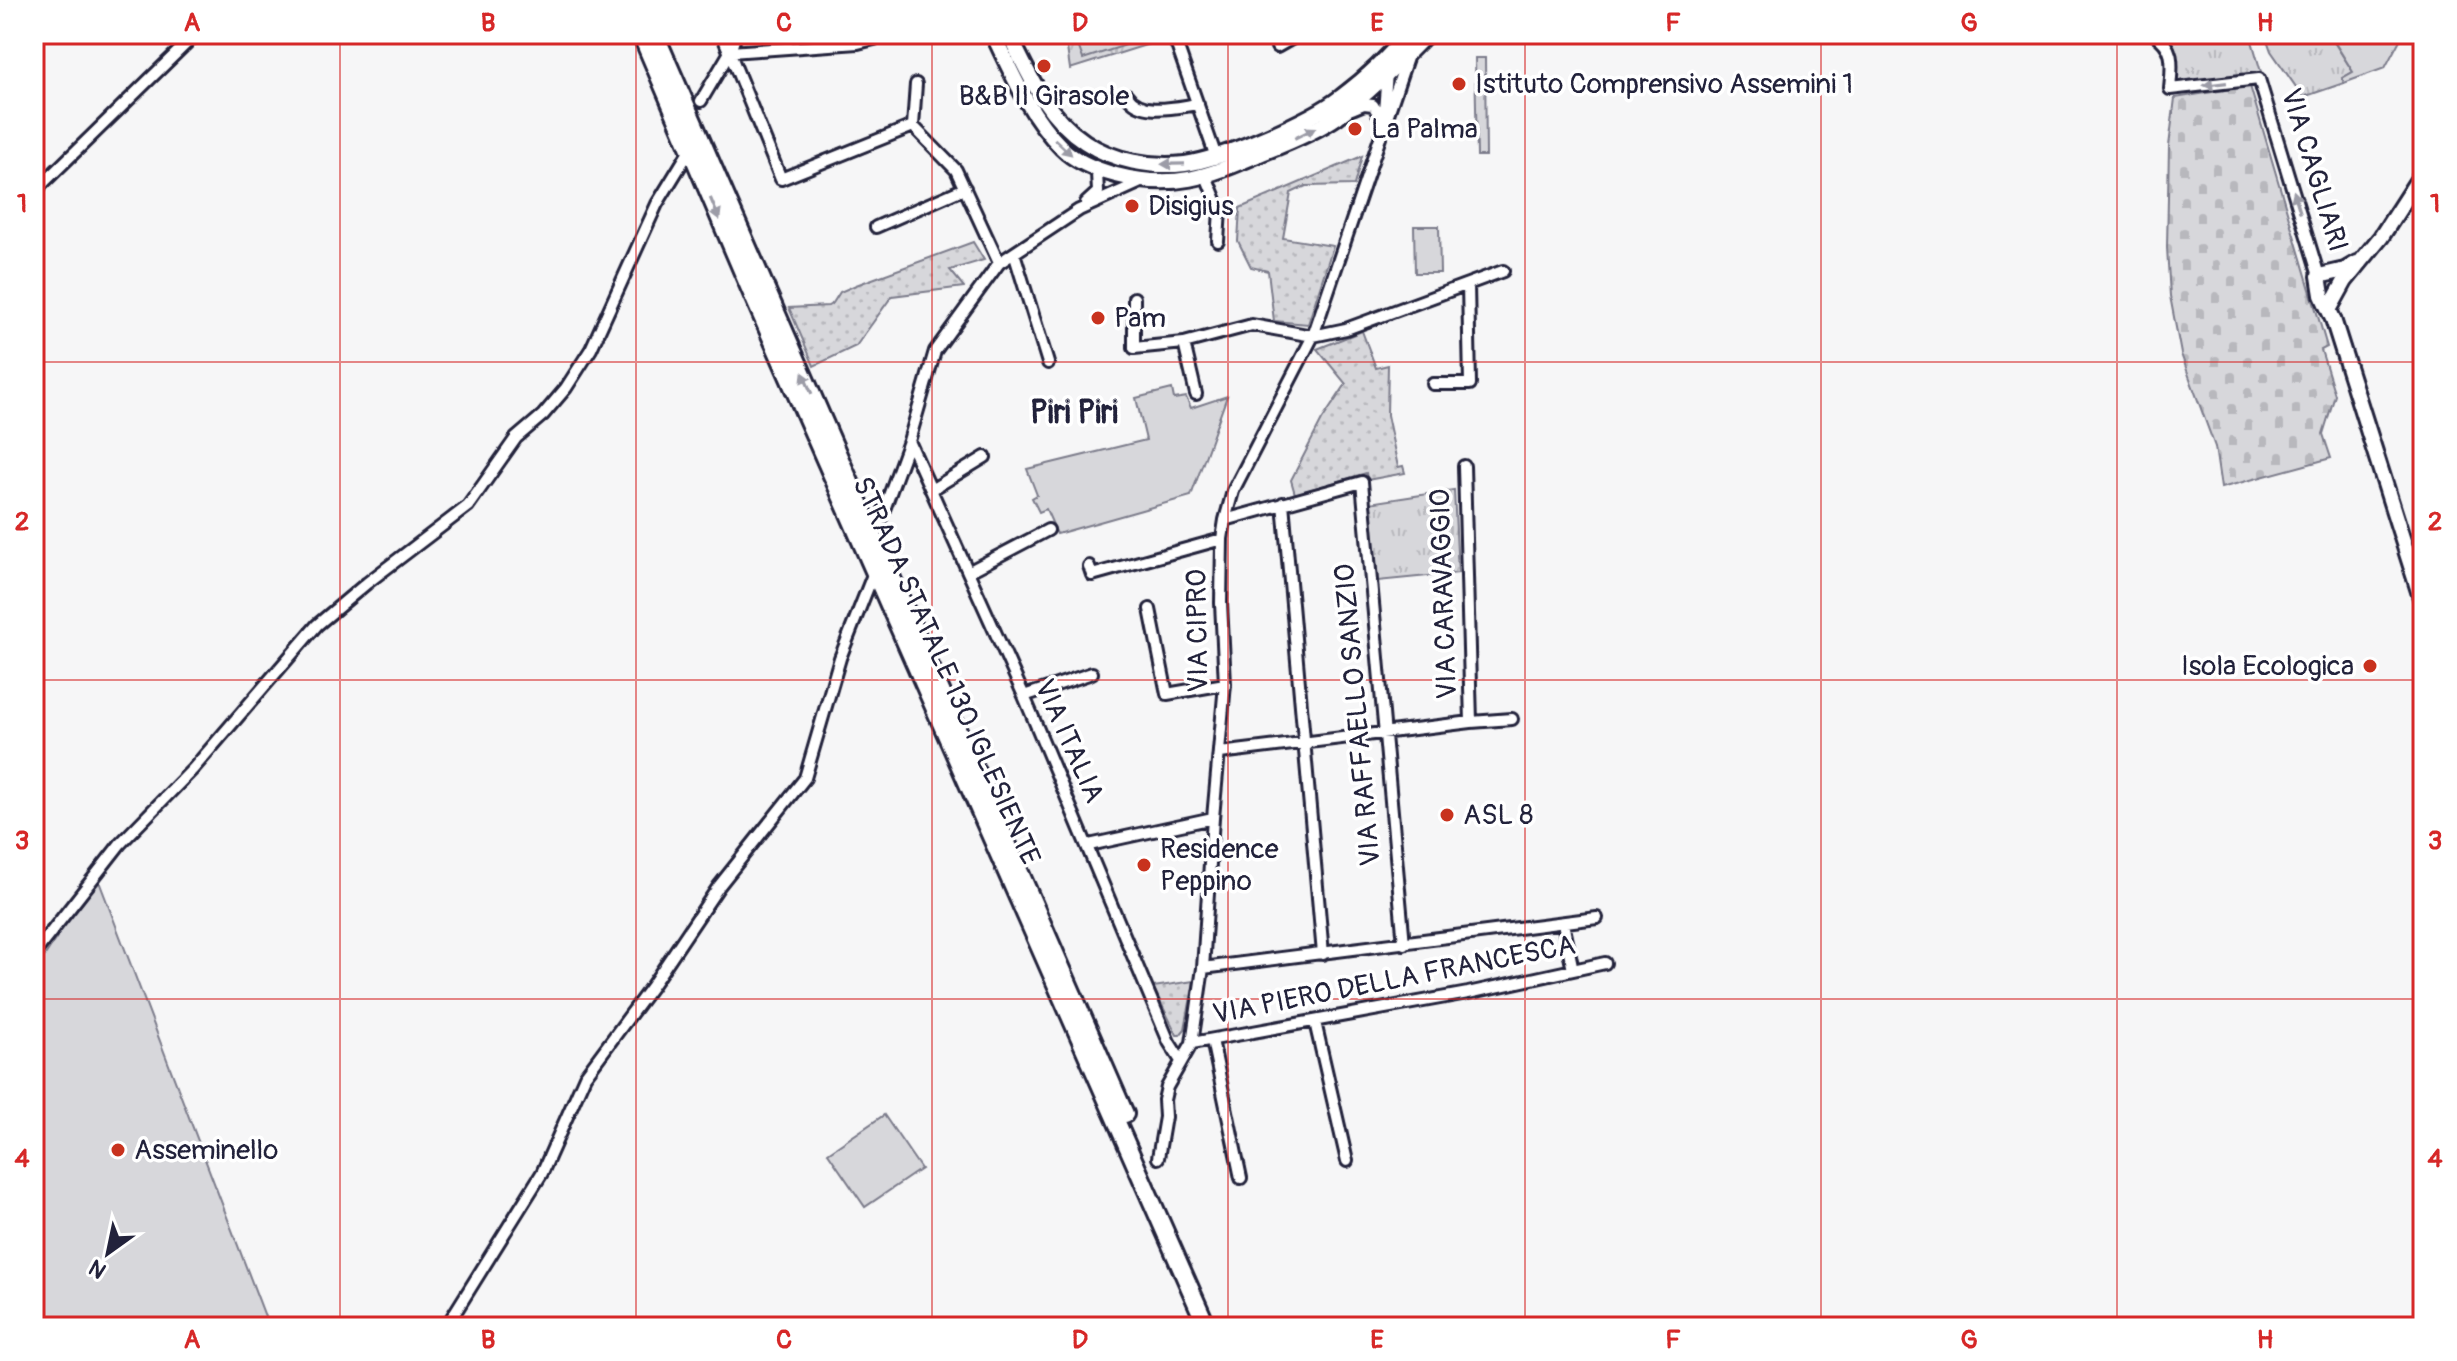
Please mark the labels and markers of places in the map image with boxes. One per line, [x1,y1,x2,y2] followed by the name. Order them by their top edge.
[1035,57,1053,75] marker: B&B Il Girasole
[1475,67,1853,102] place label: Istituto Comprensivo Assemini 1
[1450,75,1468,93] marker: Istituto Comprensivo Assemini 1
[959,79,1129,114] place label: B&B Il Girasole
[1371,112,1478,147] place label: La Palma
[1346,120,1364,138] marker: La Palma
[1148,189,1234,224] place label: Disigius
[1123,197,1141,215] marker: Disigius
[1114,301,1166,336] place label: Pam
[1089,309,1107,327] marker: Pam
[2181,649,2354,684] place label: Isola Ecologica
[2361,657,2379,675] marker: Isola Ecologica
[1463,798,1533,833] place label: ASL 8
[1438,806,1456,824] marker: ASL 8
[1160,832,1279,899] place label: Residence Peppino
[1135,856,1153,874] marker: Residence Peppino
[134,1133,278,1168] place label: Asseminello
[109,1141,127,1159] marker: Asseminello

